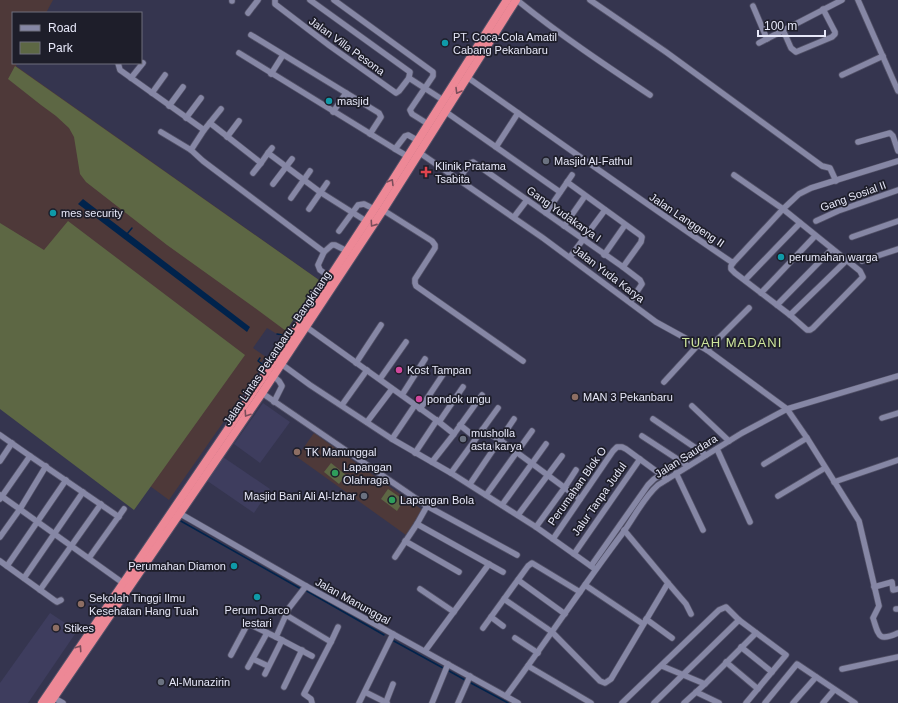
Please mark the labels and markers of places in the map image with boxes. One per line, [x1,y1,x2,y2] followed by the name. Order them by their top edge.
[453,31,557,56] place label: PT. Coca-Cola Amatil Cabang Pekanbaru
[440,38,450,48] marker: PT. Coca-Cola Amatil Cabang Pekanbaru
[337,95,369,107] place label: masjid
[324,96,334,106] marker: masjid
[554,155,632,167] place label: Masjid Al-Fathul
[541,156,551,166] marker: Masjid Al-Fathul
[435,160,507,185] place label: Klinik Pratama Tsabita
[420,166,432,178] marker: Klinik Pratama Tsabita
[61,207,123,219] place label: mes security
[48,208,58,218] marker: mes security
[789,251,879,263] place label: perumahan warga
[776,252,786,262] marker: perumahan warga
[407,364,471,376] place label: Kost Tampan
[394,365,404,375] marker: Kost Tampan
[583,391,673,403] place label: MAN 3 Pekanbaru
[570,392,580,402] marker: MAN 3 Pekanbaru
[427,393,491,405] place label: pondok ungu
[414,394,424,404] marker: pondok ungu
[471,427,523,452] place label: musholla asta karya
[458,434,468,444] marker: musholla asta karya
[305,446,377,458] place label: TK Manunggal
[292,447,302,457] marker: TK Manunggal
[343,461,392,486] place label: Lapangan Olahraga
[330,468,340,478] marker: Lapangan Olahraga
[244,490,356,502] place label: Masjid Bani Ali Al-Izhar
[359,491,369,501] marker: Masjid Bani Ali Al-Izhar
[400,494,475,506] place label: Lapangan Bola
[387,495,397,505] marker: Lapangan Bola
[128,560,226,572] place label: Perumahan Diamon
[229,561,239,571] marker: Perumahan Diamon
[89,592,198,617] place label: Sekolah Tinggi Ilmu Kesehatan Hang Tuah
[252,592,262,602] marker: Perum Darco lestari
[76,599,86,609] marker: Sekolah Tinggi Ilmu Kesehatan Hang Tuah
[225,604,289,629] place label: Perum Darco lestari
[64,622,94,634] place label: Stikes
[51,623,61,633] marker: Stikes
[169,676,230,688] place label: Al-Munazirin
[156,677,166,687] marker: Al-Munazirin

